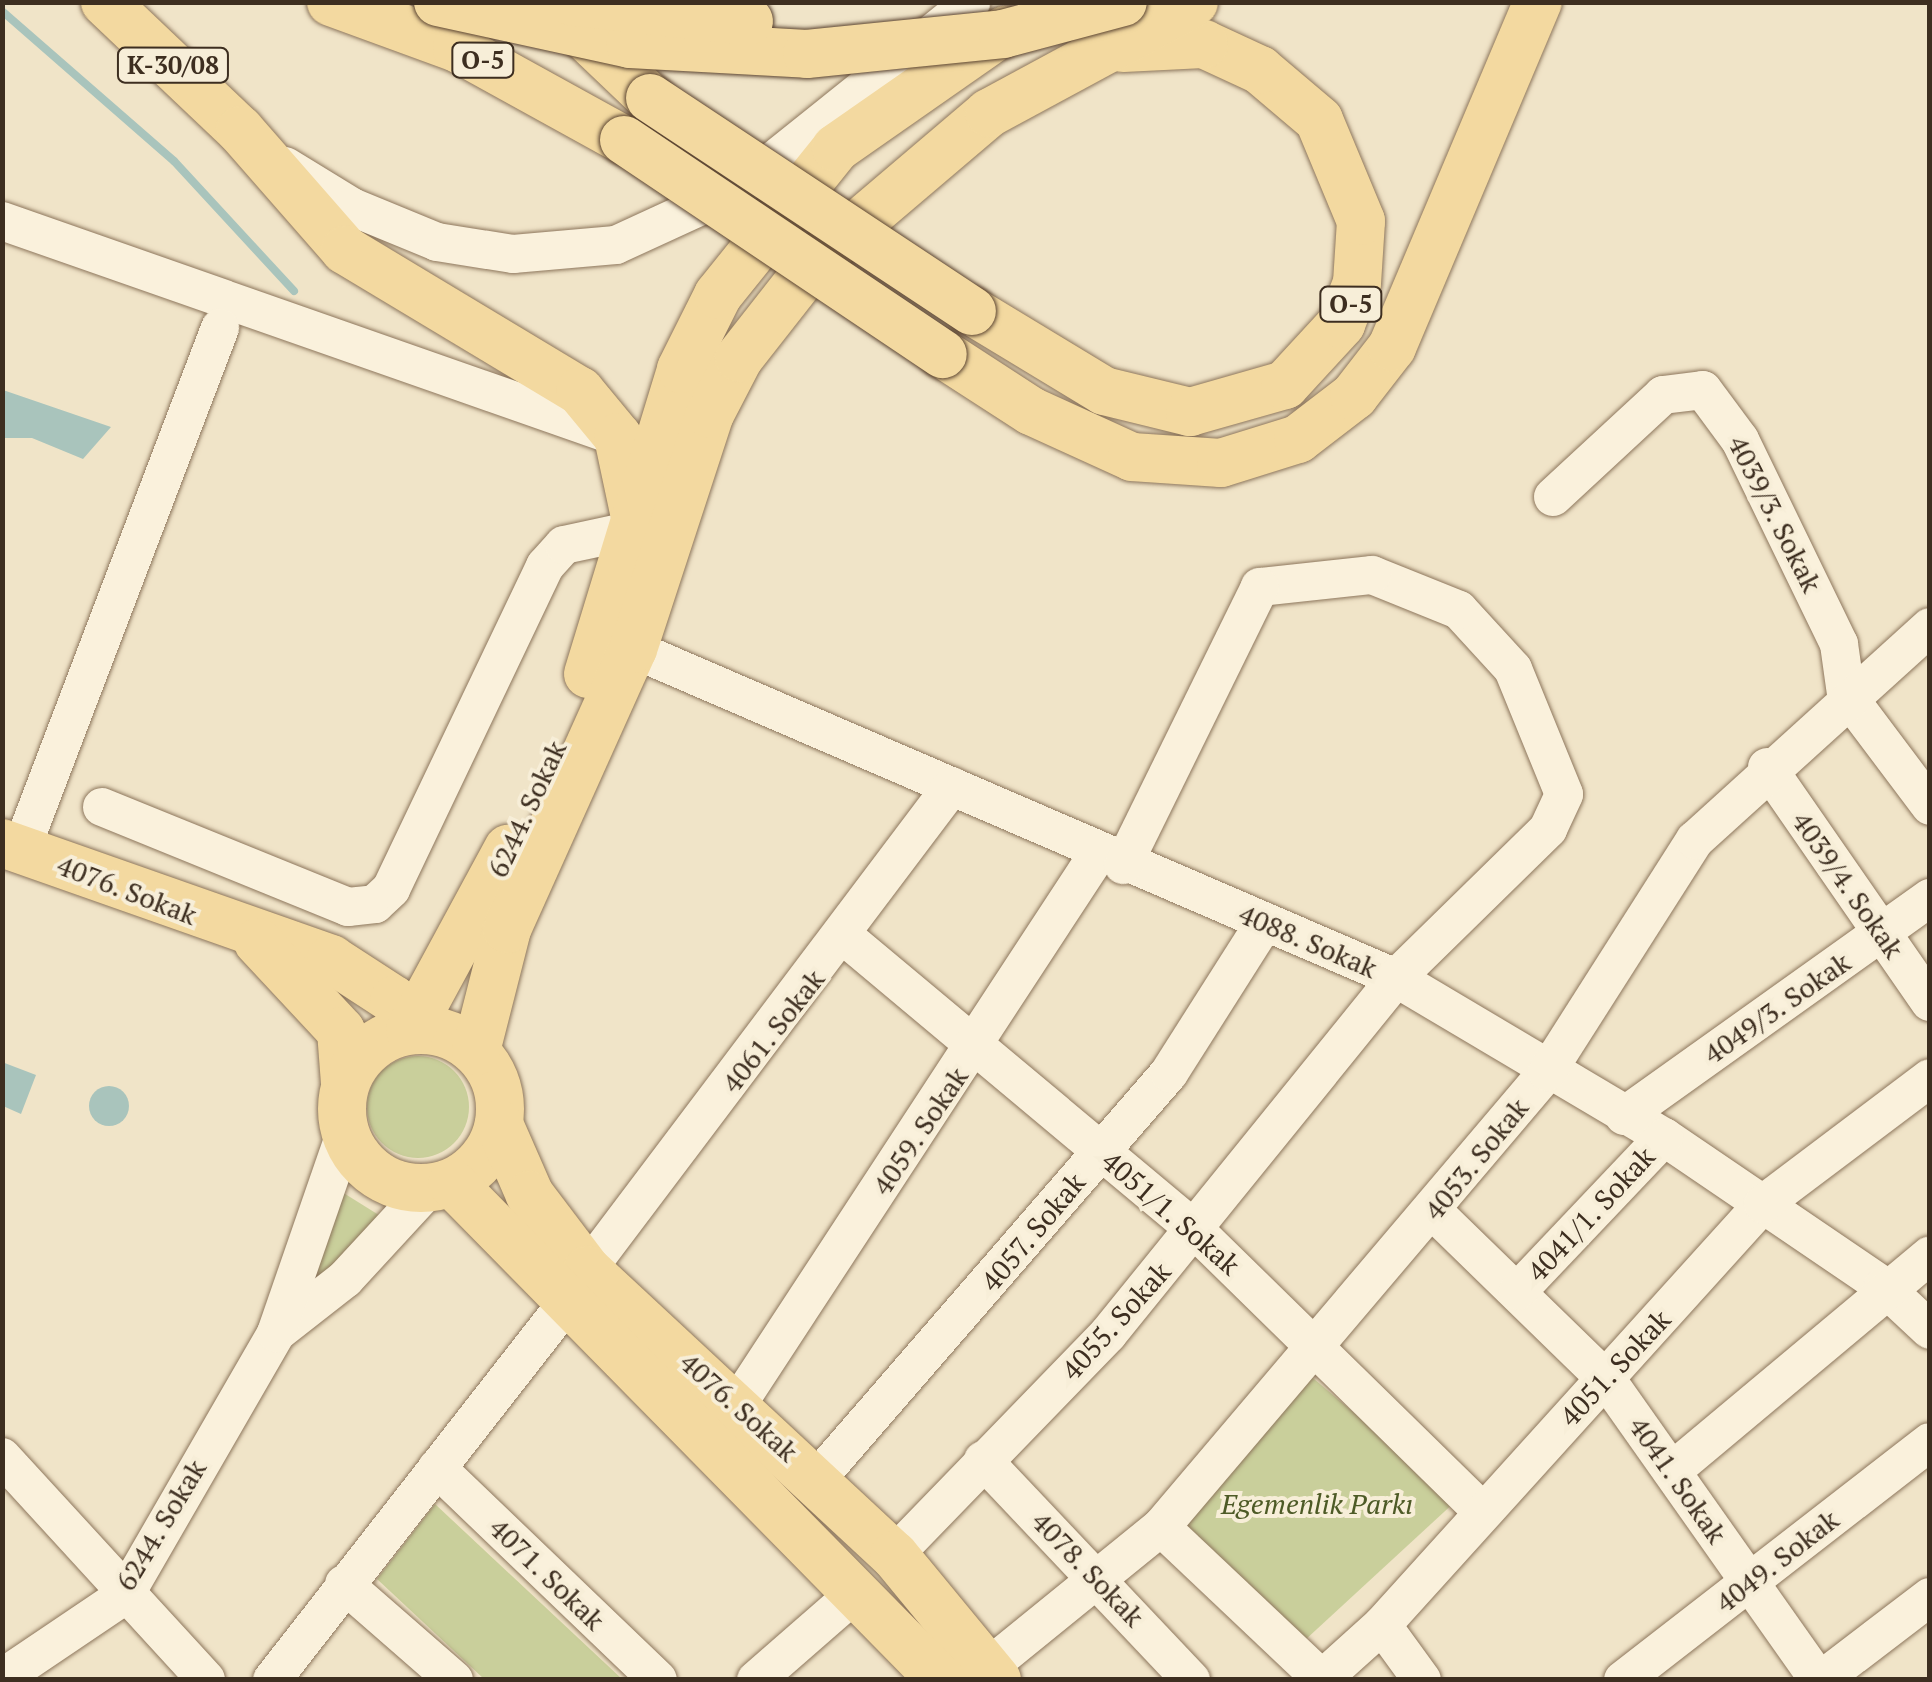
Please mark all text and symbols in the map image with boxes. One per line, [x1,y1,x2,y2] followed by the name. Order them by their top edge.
[450,40,516,80] road number: O-5
[116,45,230,85] road number: K-30/08
[1318,284,1384,324] road number: O-5
[1721,430,1829,598] street label: 4039/3. Sokak
[481,735,573,883] street label: 6244. Sokak
[1785,805,1911,965] street label: 4039/4. Sokak
[52,848,202,932] street label: 4076. Sokak
[1233,897,1383,985] street label: 4088. Sokak
[1697,945,1857,1071] street label: 4049/3. Sokak
[714,962,832,1100] street label: 4061. Sokak
[865,1060,975,1202] street label: 4059. Sokak
[1416,1091,1536,1227] street label: 4053. Sokak
[1520,1140,1662,1288] street label: 4041/1. Sokak
[1095,1144,1247,1282] street label: 4051/1. Sokak
[974,1166,1092,1298] street label: 4057. Sokak
[1054,1255,1178,1387] street label: 4055. Sokak
[1552,1302,1678,1434] street label: 4051. Sokak
[673,1345,805,1469] street label: 4076. Sokak
[1622,1410,1734,1550] street label: 4041. Sokak
[109,1453,213,1597] street label: 6244. Sokak
[1221,1487,1413,1521] park label: Egemenlik Parkı
[1708,1502,1846,1620] street label: 4049. Sokak
[1025,1504,1151,1634] street label: 4078. Sokak
[482,1511,612,1637] street label: 4071. Sokak

